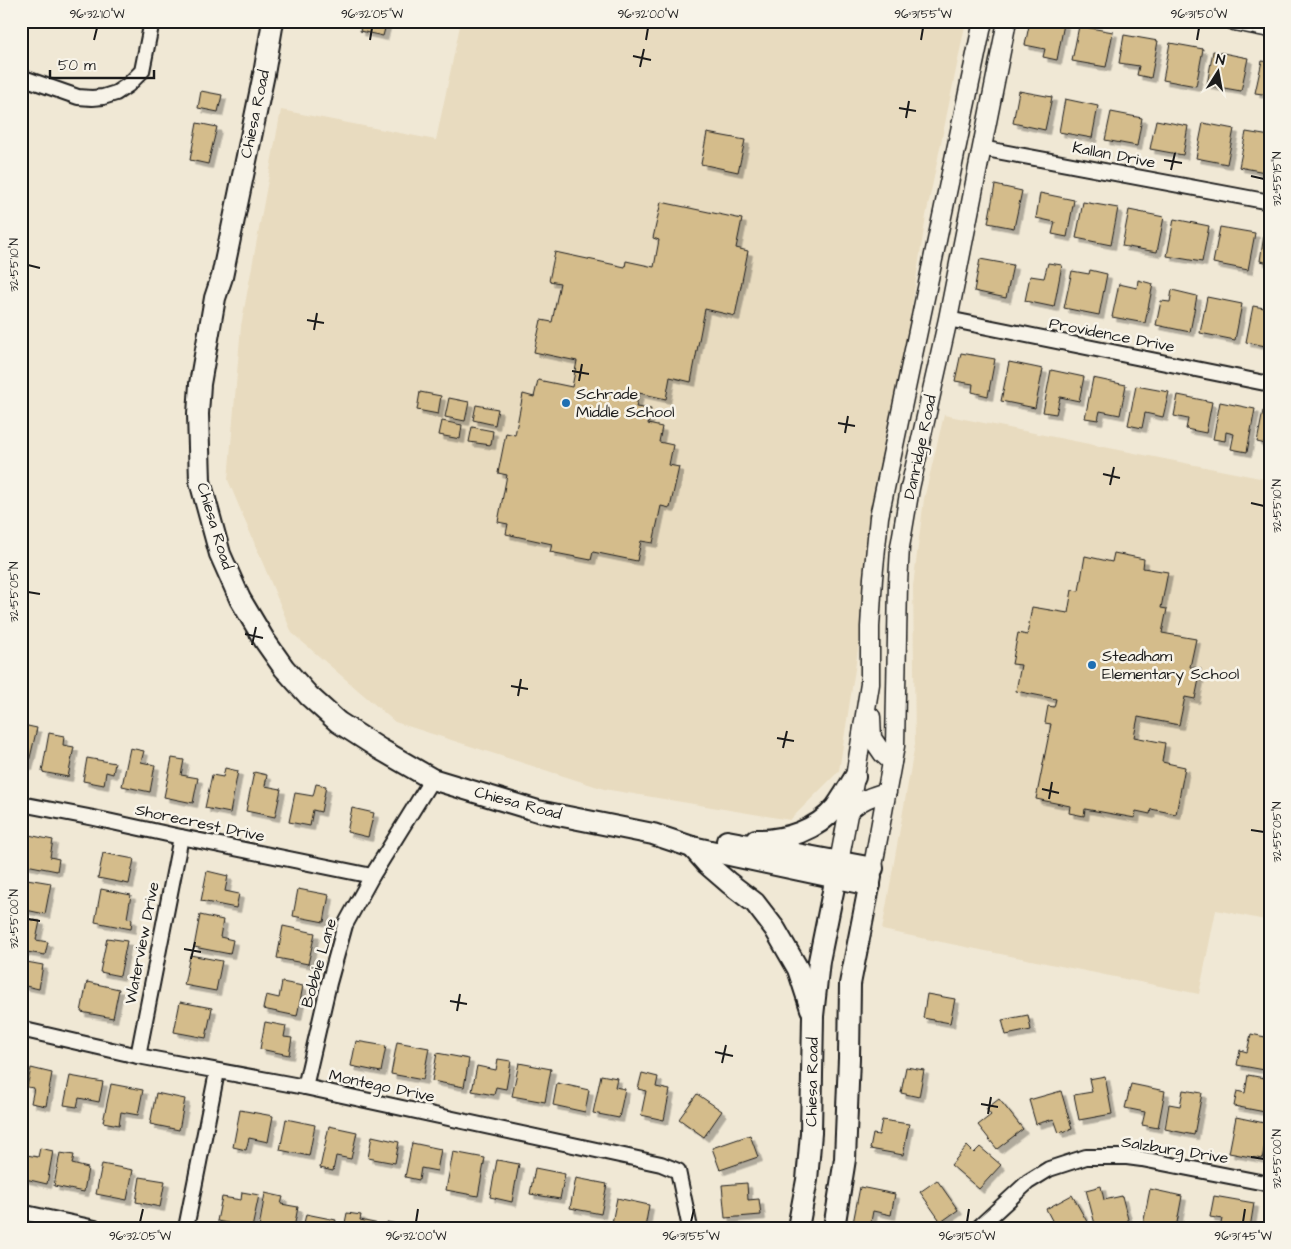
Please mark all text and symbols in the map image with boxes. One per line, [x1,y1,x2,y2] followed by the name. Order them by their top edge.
[69,6,125,23] text: 96°32'10"W
[341,6,404,23] text: 96°32'05"W
[617,6,679,23] text: 96°32'00"W
[894,6,953,23] text: 96°31'55"W
[1171,6,1228,23] text: 96°31'50"W
[50,48,154,80] scale bar
[1194,48,1244,98] north arrow
[1214,50,1227,71] text: N
[58,55,96,76] text: 50 m
[235,68,275,160] street label: Chiesa Road
[1071,136,1158,174] street label: Kallan Drive
[1269,151,1286,206] text: 32°55'15"N
[6,238,23,292] text: 32°55'10"N
[1047,312,1177,358] street label: Providence Drive
[576,383,674,423] place label: Schrade Middle School
[898,393,943,501] street label: Danridge Road
[560,397,572,409] marker: Schrade Middle School
[1269,479,1286,533] text: 32°55'10"N
[191,480,239,572] street label: Chiesa Road
[6,561,23,622] text: 32°55'05"N
[1102,645,1239,686] place label: Steadham Elementary School
[1086,659,1098,671] marker: Steadham Elementary School
[472,781,564,825] street label: Chiesa Road
[133,799,267,848] street label: Shorecrest Drive
[1269,801,1286,862] text: 32°55'05"N
[119,879,165,1006] street label: Waterview Drive
[6,889,23,949] text: 32°55'00"N
[296,916,342,1010] street label: Bobbie Lane
[800,1037,824,1127] street label: Chiesa Road
[327,1064,437,1109] street label: Montego Drive
[1269,1129,1286,1189] text: 32°55'00"N
[1120,1131,1230,1170] street label: Salzburg Drive
[109,1228,172,1245] text: 96°32'05"W
[385,1228,447,1245] text: 96°32'00"W
[662,1228,721,1245] text: 96°31'55"W
[939,1228,996,1245] text: 96°31'50"W
[1214,1228,1272,1245] text: 96°31'45"W

